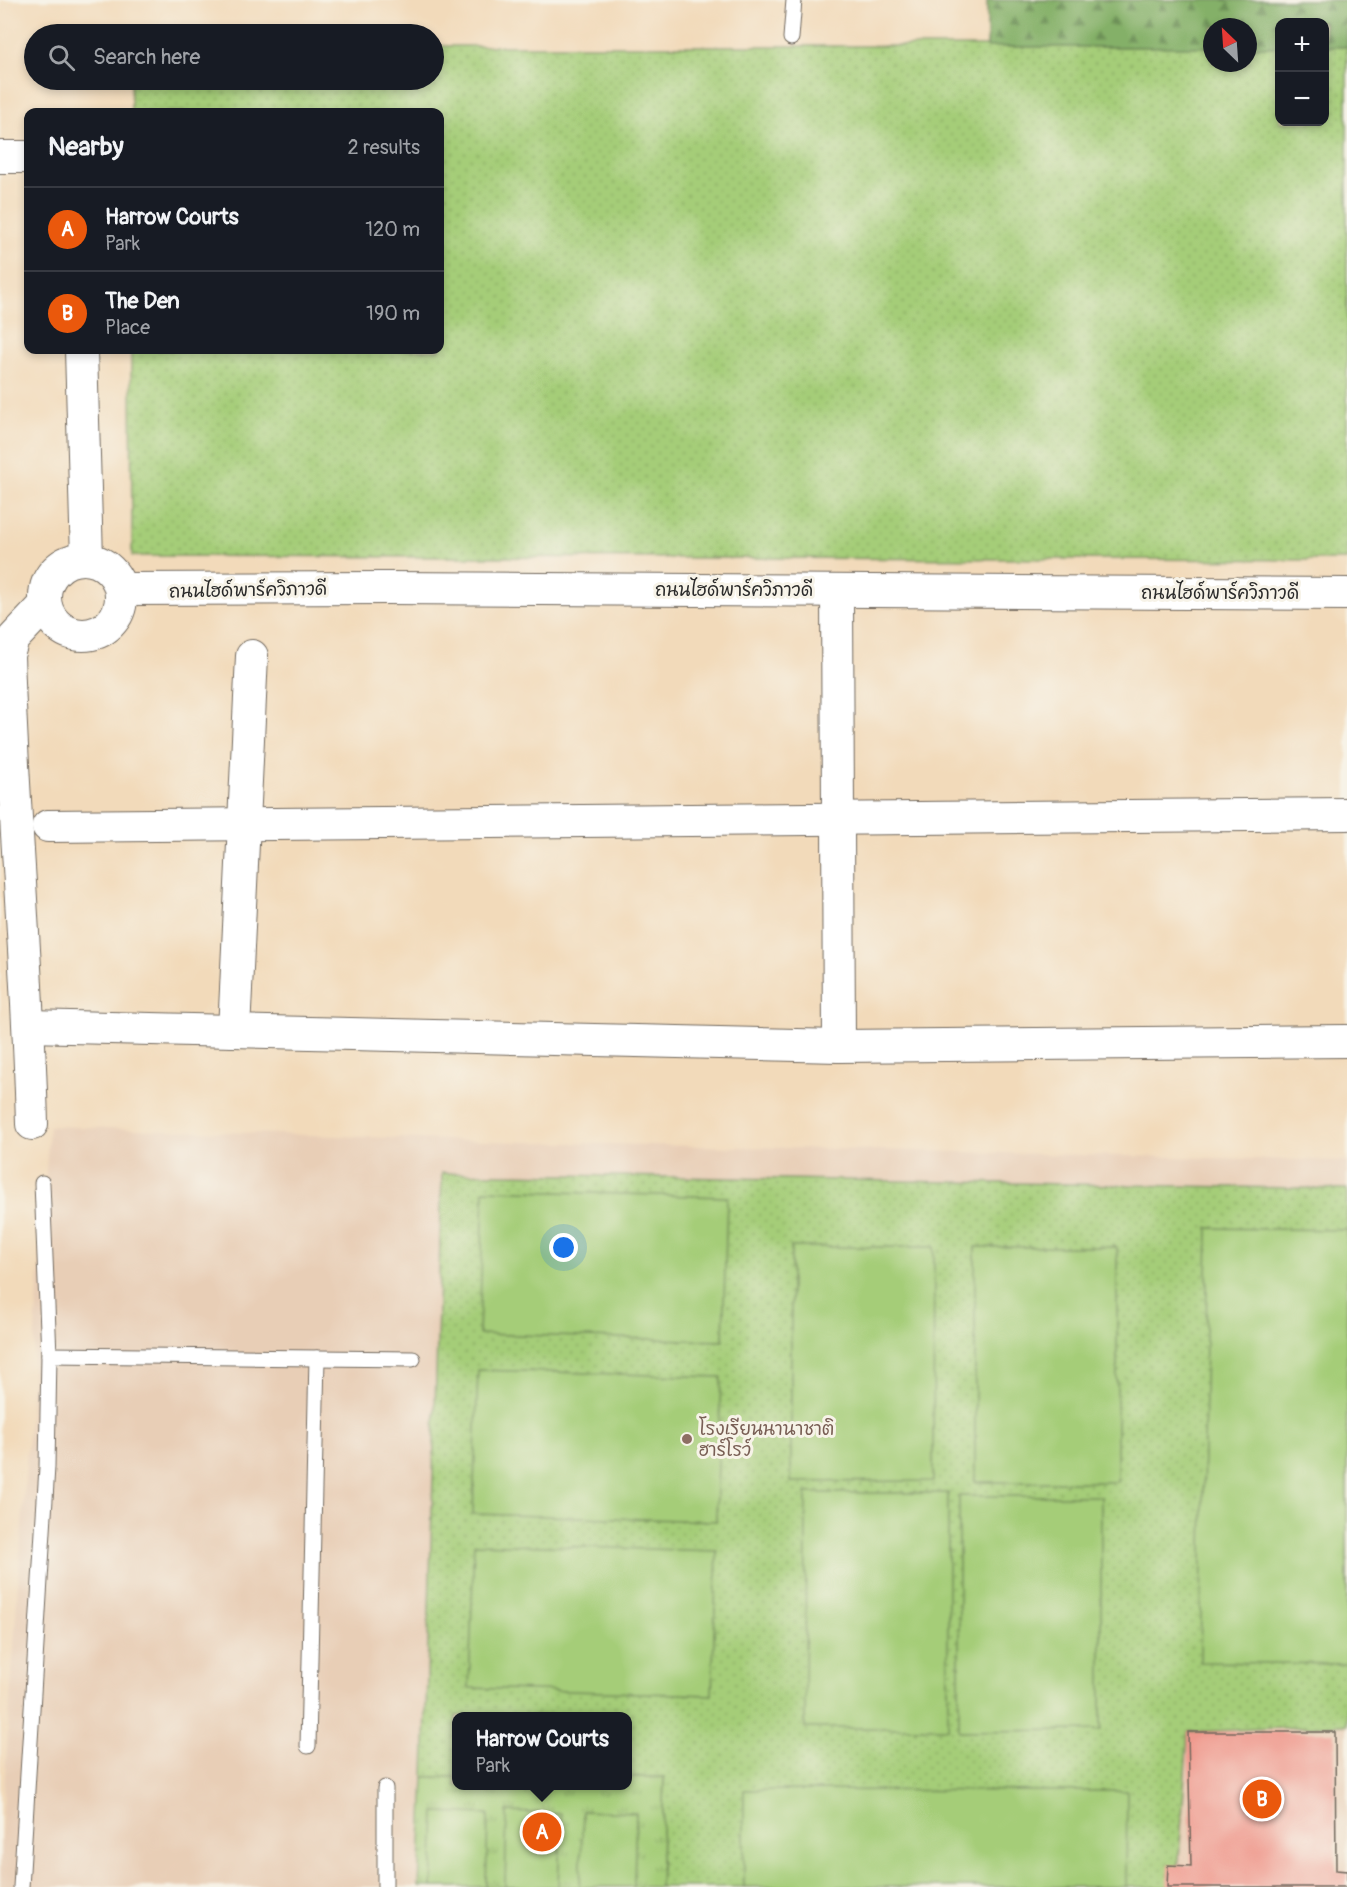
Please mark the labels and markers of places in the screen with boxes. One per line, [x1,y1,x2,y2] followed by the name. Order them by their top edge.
[699,1416,834,1462] place label: โรงเรียนนานาชาติ ฮาร์โรว์
[680,1432,694,1446] marker: โรงเรียนนานาชาติ ฮาร์โรว์
[1242,1776,1282,1822] pin: B
[522,1810,562,1854] pin: A

